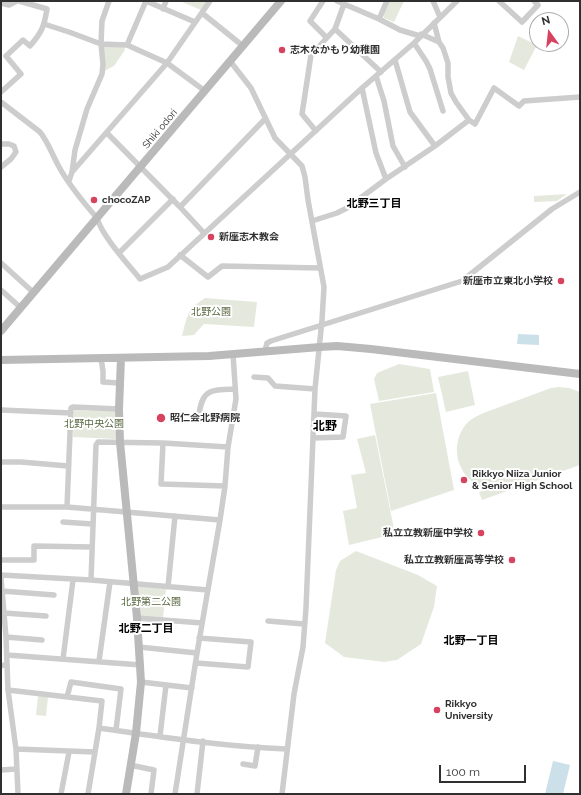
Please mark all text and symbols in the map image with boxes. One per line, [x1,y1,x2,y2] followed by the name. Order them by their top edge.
[529,12,569,52] north arrow
[540,14,552,28] text: N
[290,44,380,56] place label: 志木なかもり幼稚園
[277,45,287,55] marker: 志木なかもり幼稚園
[140,107,180,151] street label: Shiki odori
[102,194,150,206] place label: chocoZAP
[89,195,99,205] marker: chocoZAP
[347,197,401,211] district label: 北野三丁目
[219,231,279,243] place label: 新座志木教会
[206,232,216,242] marker: 新座志木教会
[463,275,553,287] place label: 新座市立東北小学校
[556,276,566,286] marker: 新座市立東北小学校
[191,306,231,318] park label: 北野公園
[155,412,167,424] marker: 昭仁会北野病院
[170,412,240,424] place label: 昭仁会北野病院
[64,418,124,430] park label: 北野中央公園
[313,419,337,433] district label: 北野
[472,468,572,492] place label: Rikkyo Niiza Junior & Senior High School
[459,475,469,485] marker: Rikkyo Niiza Junior & Senior High School
[383,527,473,539] place label: 私立立教新座中学校
[476,528,486,538] marker: 私立立教新座中学校
[404,554,504,566] place label: 私立立教新座高等学校
[507,555,517,565] marker: 私立立教新座高等学校
[121,596,181,608] park label: 北野第二公園
[119,622,173,636] district label: 北野二丁目
[444,634,498,648] district label: 北野一丁目
[445,698,493,722] place label: Rikkyo University
[432,705,442,715] marker: Rikkyo University
[441,757,528,783] scale bar
[446,765,480,779] text: 100 m

